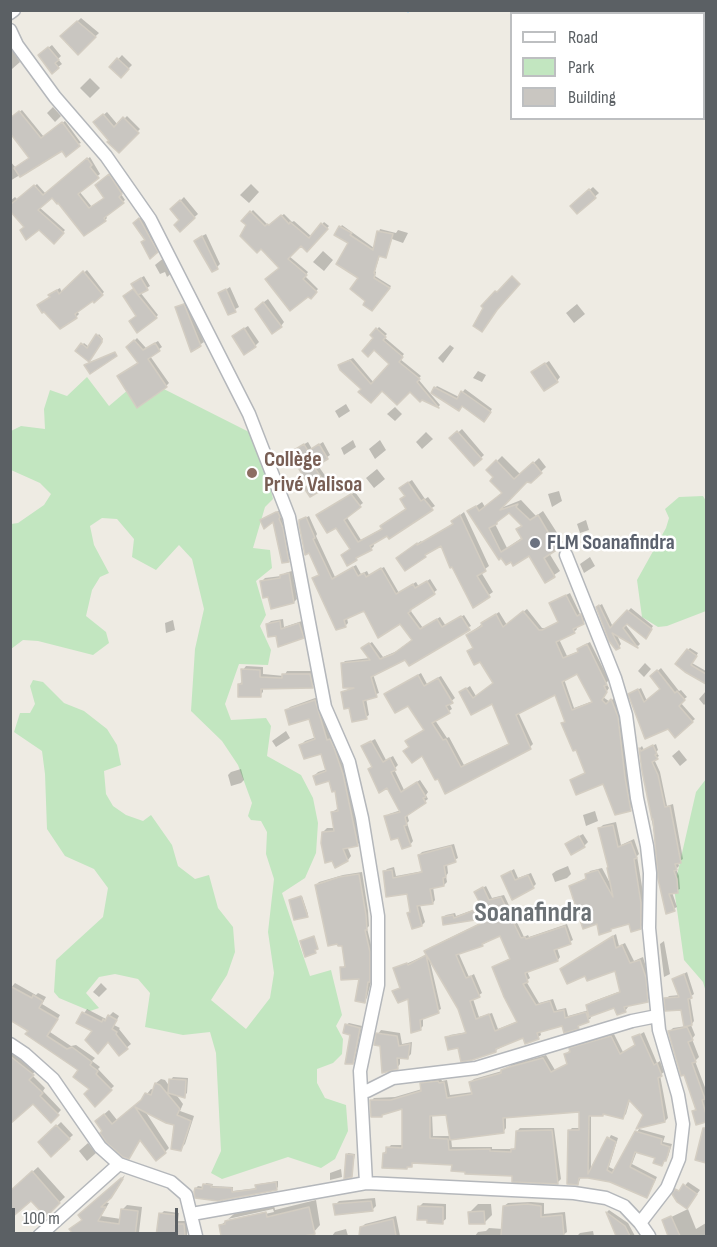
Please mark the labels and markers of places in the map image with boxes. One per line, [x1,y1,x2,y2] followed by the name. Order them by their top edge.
[264,447,362,499] place label: Collège Privé Valisoa
[245,466,259,480] marker: Collège Privé Valisoa
[547,530,675,556] place label: FLM Soanafindra
[528,536,542,550] marker: FLM Soanafindra

